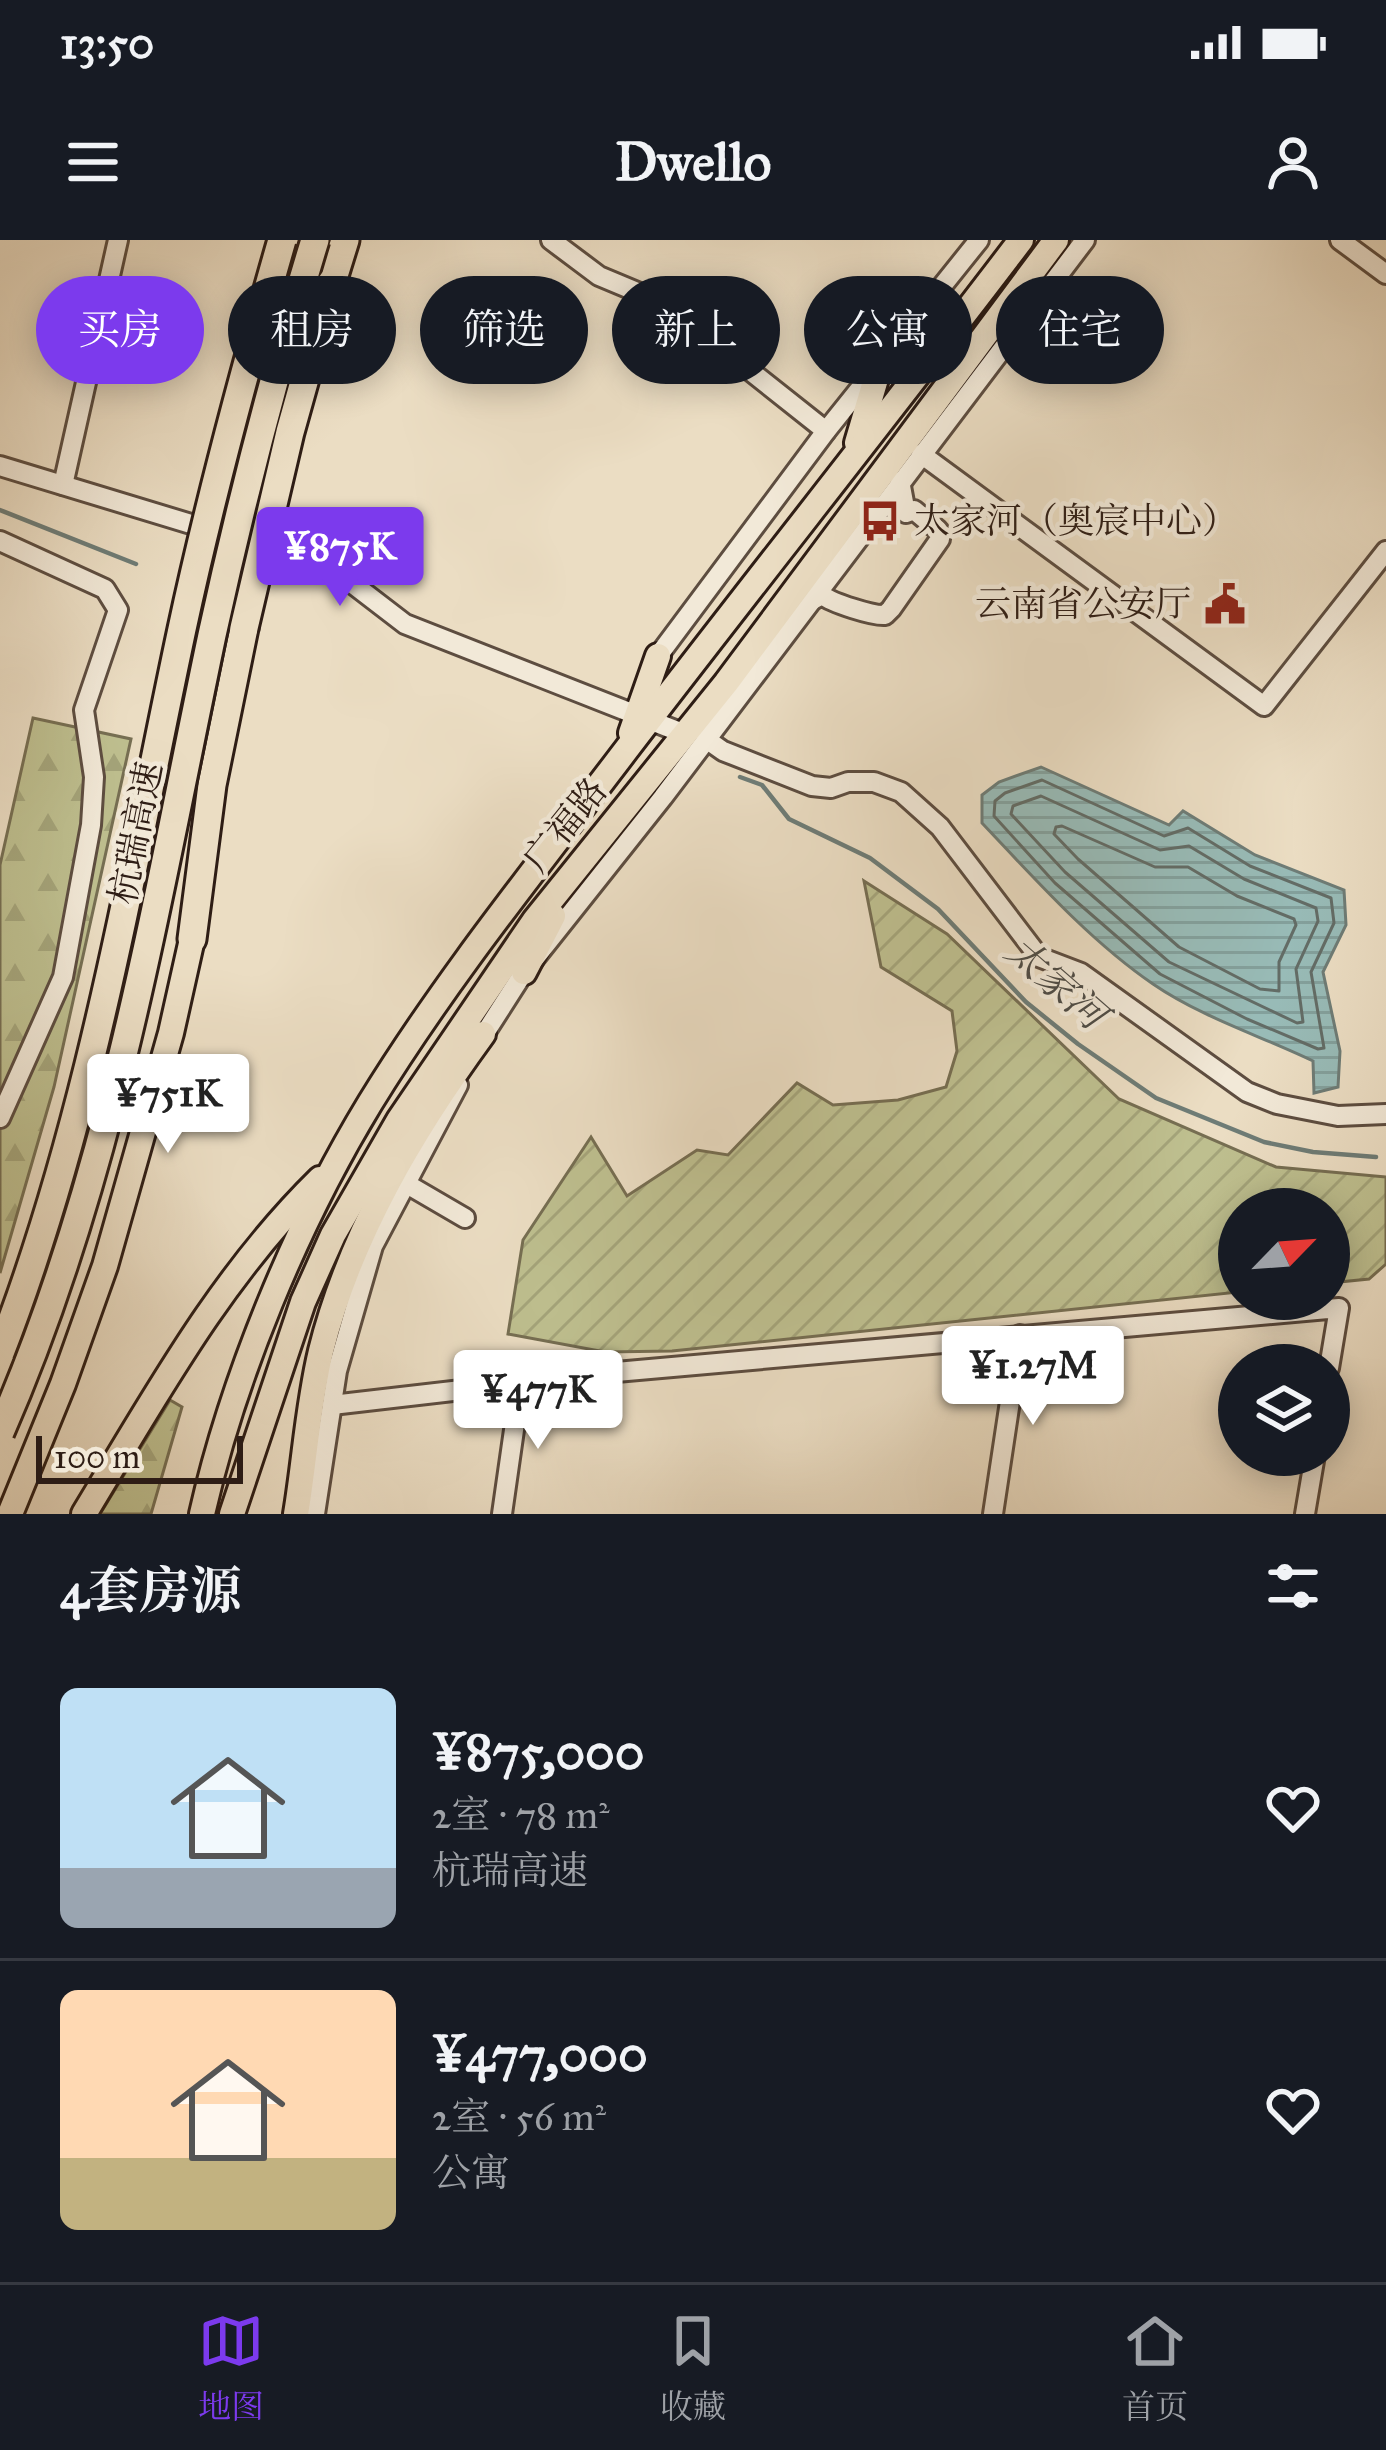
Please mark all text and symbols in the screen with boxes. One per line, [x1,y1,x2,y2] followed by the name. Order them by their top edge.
[60,15,154,70] text: 13:50
[60,129,126,195] icon: menu
[615,129,771,195] text: Dwello
[1260,129,1326,195] icon: person
[36,276,204,384] chip: 买房
[228,276,396,384] chip: 租房
[420,276,588,384] chip: 筛选
[612,276,780,384] chip: 新上
[804,276,972,384] chip: 公寓
[996,276,1164,384] chip: 住宅
[857,498,903,544] bus stop icon: 太家河（奥宸中心）
[914,499,1238,543] place label: 太家河（奥宸中心）
[256,507,424,609] pin: ¥875K
[284,522,396,570] text: ¥875K
[1202,581,1248,627] public building icon: 云南省公安厅
[975,582,1191,626] place label: 云南省公安厅
[101,758,171,908] street label: 杭瑞高速
[514,769,616,881] street label: 广福路
[996,927,1120,1043] water label: 太家河
[84,1054,252,1156] pin: ¥751K
[114,1069,222,1117] text: ¥751K
[1218,1188,1350,1320] north arrow
[1218,1188,1350,1476] map controls
[935,1326,1131,1428] pin: ¥1.27M
[969,1341,1097,1389] text: ¥1.27M
[1218,1344,1350,1476] button: layers
[454,1350,622,1452] pin: ¥477K
[481,1365,595,1413] text: ¥477K
[36,1430,243,1483] scale bar
[54,1437,140,1477] text: 100 m
[1260,1553,1326,1619] icon: filters
[60,1560,241,1622] text: 4套房源
[432,1721,644,1783] text: ¥875,000
[156,1736,300,1880] icon: home
[1260,1775,1326,1841] icon: heart
[432,1791,610,1839] text: 2室 · 78 m²
[432,1847,588,1895] text: 杭瑞高速
[432,2023,648,2085] text: ¥477,000
[156,2038,300,2182] icon: home
[1260,2077,1326,2143] icon: heart
[432,2093,606,2141] text: 2室 · 56 m²
[432,2149,510,2197] text: 公寓
[198,2308,264,2427] tab: 地图
[660,2308,726,2427] tab: 收藏
[1122,2308,1188,2427] tab: 首页

